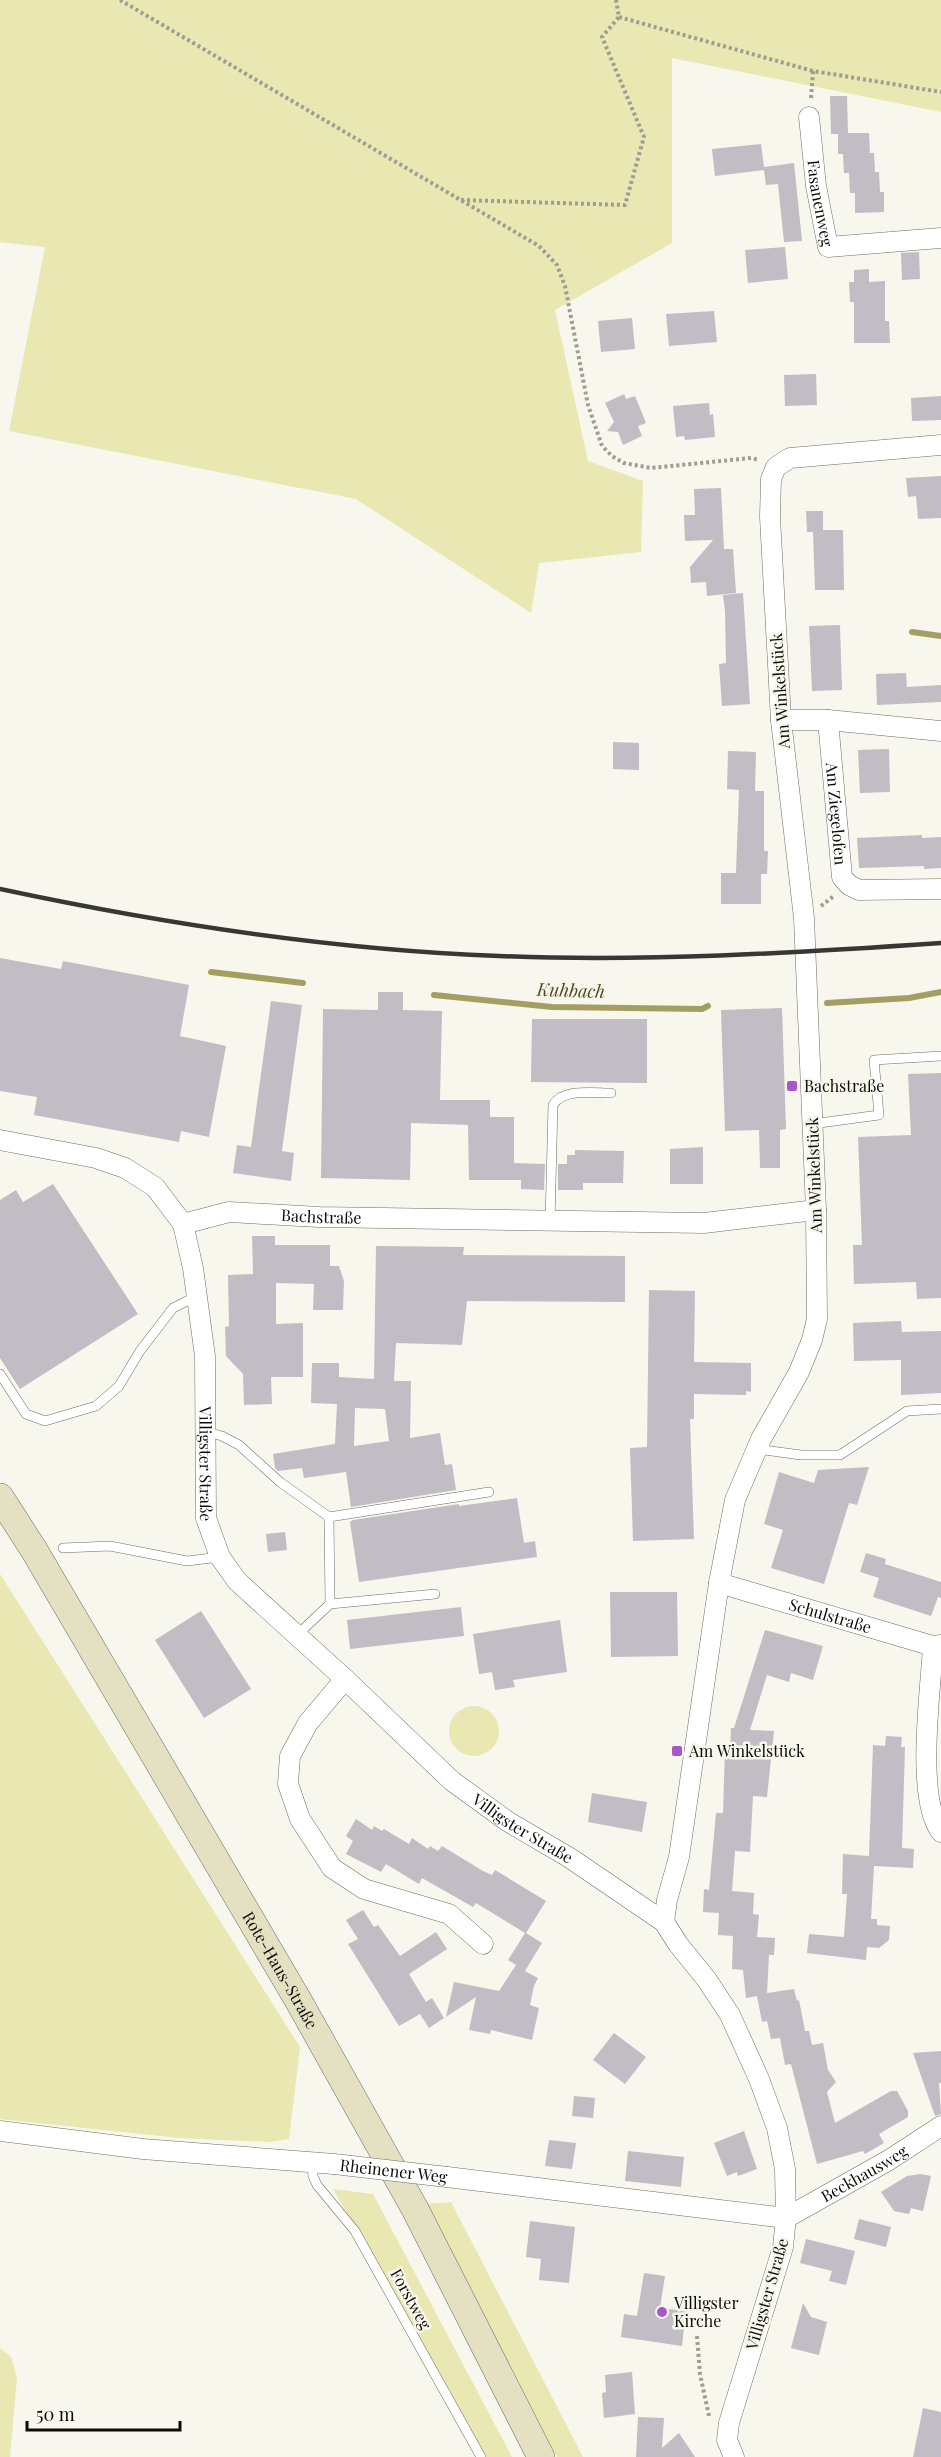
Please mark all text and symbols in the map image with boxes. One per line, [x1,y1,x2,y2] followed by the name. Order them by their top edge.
[803,159,839,249] street label: Fasanenweg
[765,632,794,751] street label: Am Winkelstück
[822,760,852,866] street label: Am Ziegelofen
[536,977,605,1003] water label: Kuhbach
[804,1075,884,1096] place label: Bachstraße
[785,1079,799,1093] marker: Bachstraße
[801,1117,826,1234] street label: Am Winkelstück
[281,1204,362,1228] street label: Bachstraße
[195,1405,217,1521] street label: Villigster Straße
[787,1593,874,1637] street label: Schulstraße
[688,1740,805,1761] place label: Am Winkelstück
[670,1744,684,1758] marker: Am Winkelstück
[468,1788,577,1868] street label: Villigster Straße
[238,1907,323,2032] street label: Rote-Haus-Straße
[817,2139,912,2206] street label: Beckhausweg
[339,2154,449,2187] street label: Rheinener Weg
[740,2236,792,2353] street label: Villigster Straße
[386,2265,437,2333] street label: Forstweg
[673,2292,739,2331] place label: Villigster Kirche
[655,2305,669,2319] marker: Villigster Kirche
[27,2394,180,2432] scale bar
[36,2402,75,2426] text: 50 m

